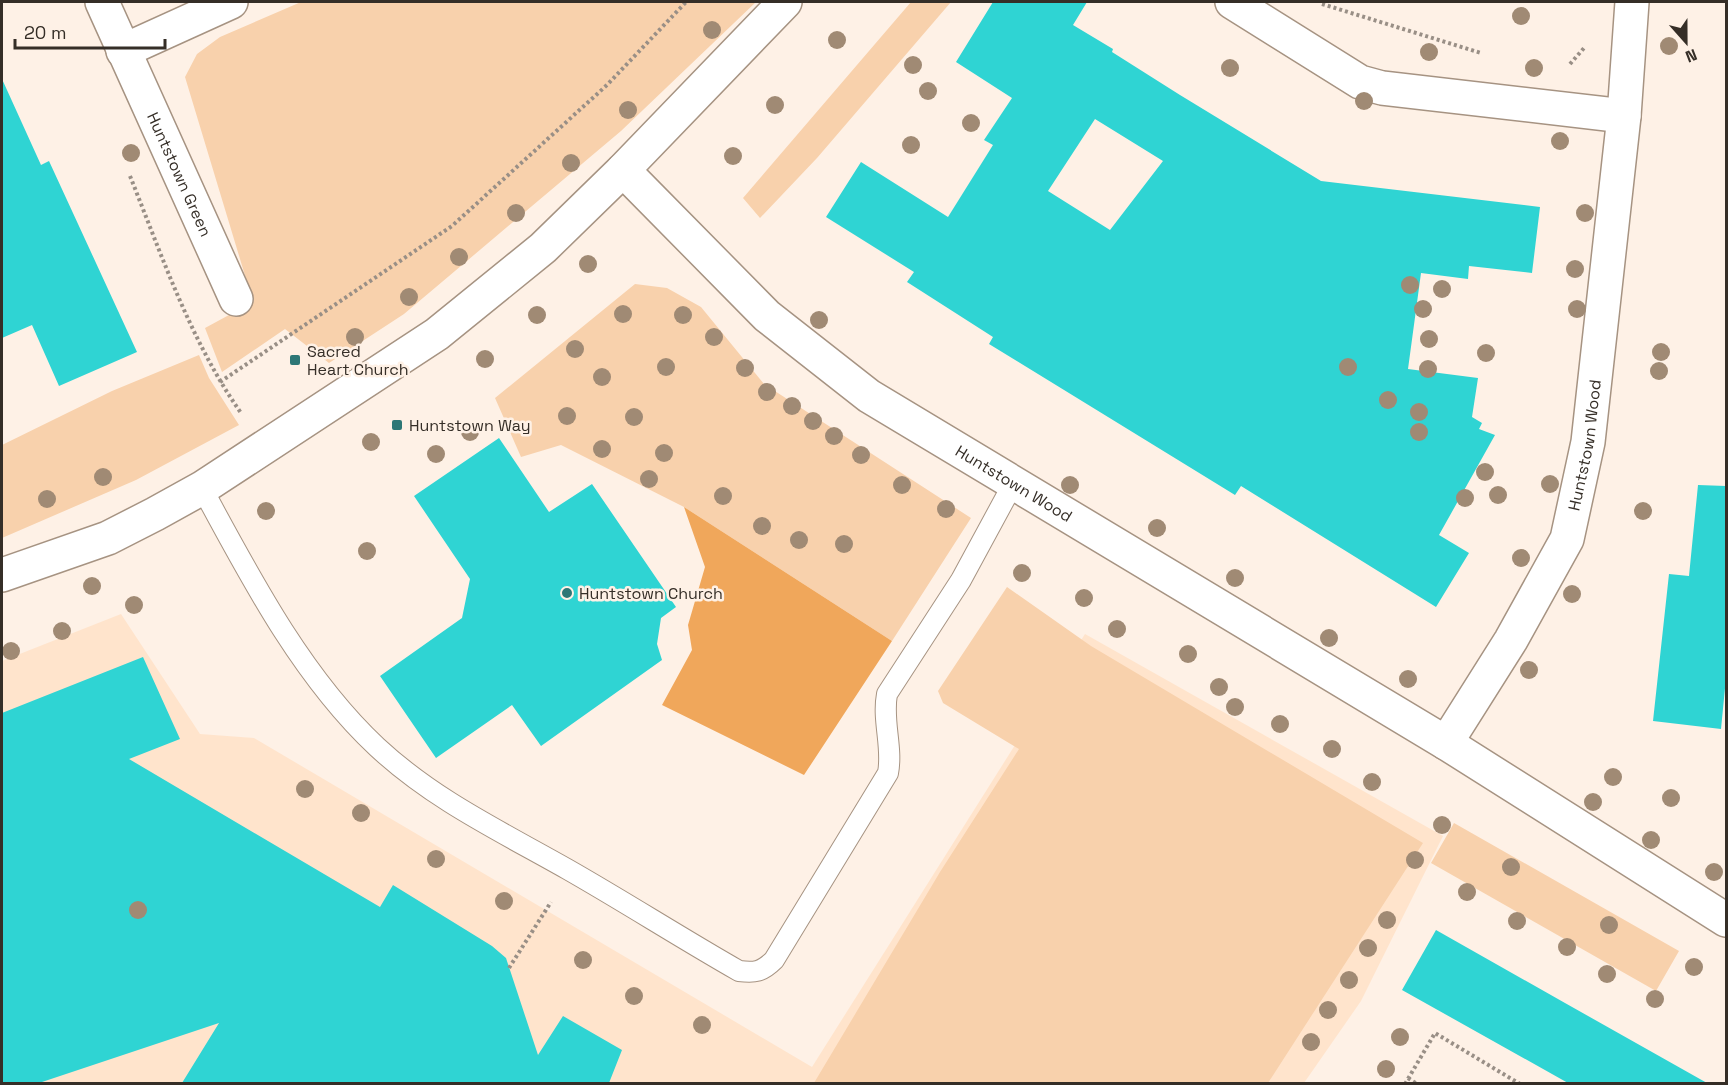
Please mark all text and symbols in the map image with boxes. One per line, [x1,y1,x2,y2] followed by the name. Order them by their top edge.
[15,12,165,50] scale bar
[1656,12,1716,72] north arrow
[24,21,67,44] text: 20 m
[1682,44,1700,67] text: N
[142,109,216,240] street label: Huntstown Green
[307,341,409,380] place label: Sacred Heart Church
[288,353,302,367] marker: Sacred Heart Church
[1563,378,1606,513] street label: Huntstown Wood
[409,415,531,436] place label: Huntstown Way
[390,418,404,432] marker: Huntstown Way
[951,440,1076,527] street label: Huntstown Wood
[579,583,723,604] place label: Huntstown Church
[560,586,574,600] marker: Huntstown Church

